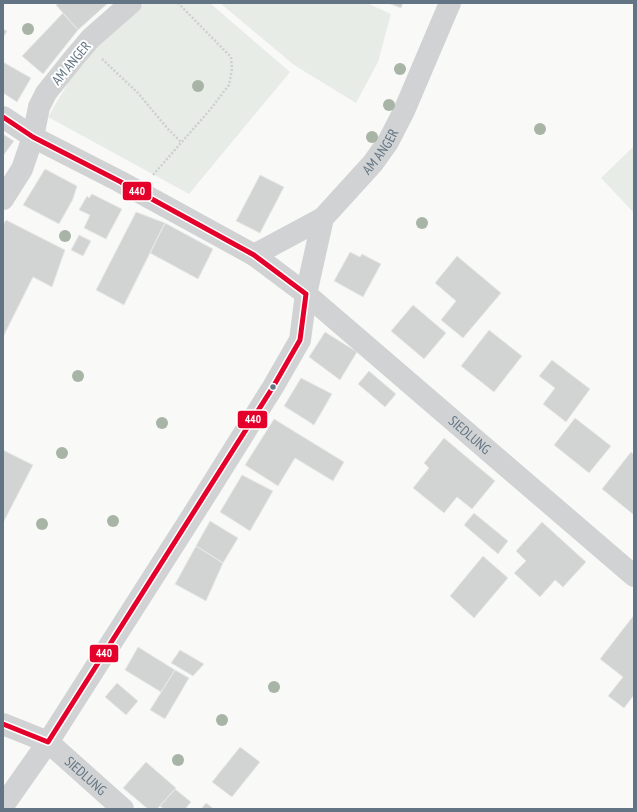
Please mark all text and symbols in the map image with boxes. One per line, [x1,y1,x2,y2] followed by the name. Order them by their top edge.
[47,37,95,89] street label: AM ANGER
[358,125,402,178] street label: AM ANGER
[122,181,152,201] line badge: 440
[129,184,145,198] text: 440
[268,382,278,392] unlabelled marker
[237,410,268,429] line badge: 440
[245,412,261,426] text: 440
[445,412,495,458] street label: SIEDLUNG
[89,644,119,663] line badge: 440
[96,646,112,660] text: 440
[61,752,110,799] street label: SIEDLUNG

